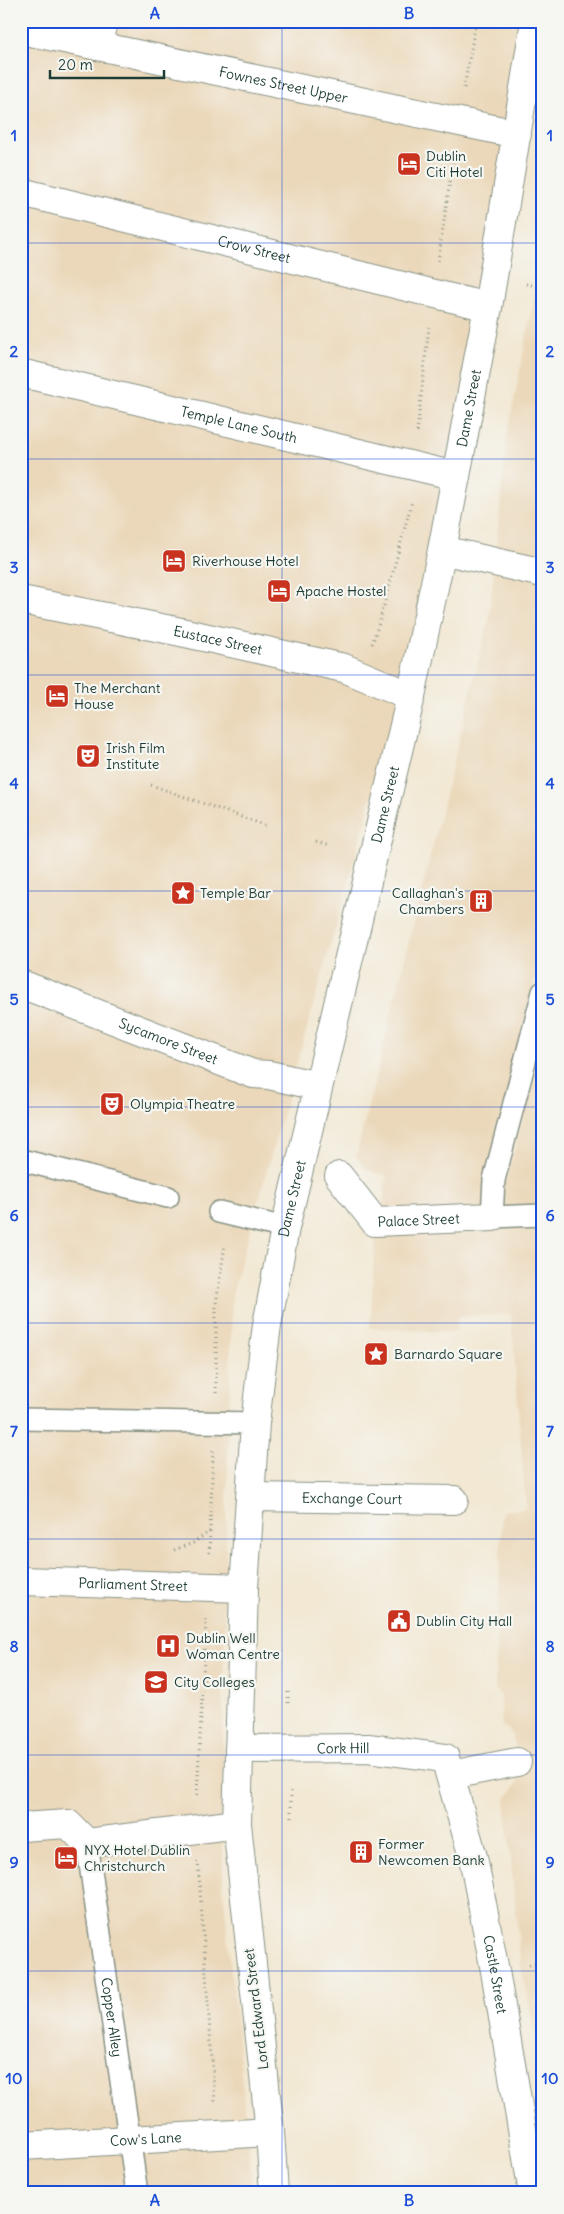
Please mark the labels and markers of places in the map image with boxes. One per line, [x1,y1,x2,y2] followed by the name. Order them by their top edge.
[426,147,483,181] place label: Dublin Citi Hotel
[396,151,422,177] hotel icon: Dublin Citi Hotel
[161,548,187,574] hotel icon: Riverhouse Hotel
[192,552,299,570] place label: Riverhouse Hotel
[266,578,292,604] hotel icon: Apache Hostel
[296,582,387,600] place label: Apache Hostel
[74,679,161,713] place label: The Merchant House
[44,683,70,709] hotel icon: The Merchant House
[106,739,165,773] place label: Irish Film Institute
[75,743,101,769] theatre icon: Irish Film Institute
[170,880,196,906] place icon: Temple Bar
[200,884,271,902] place label: Temple Bar
[392,884,464,918] place label: Callaghan's Chambers
[468,888,494,914] building icon: Callaghan's Chambers
[99,1091,125,1117] theatre icon: Olympia Theatre
[130,1095,235,1113] place label: Olympia Theatre
[363,1341,389,1367] place icon: Barnardo Square
[394,1345,502,1363] place label: Barnardo Square
[386,1608,412,1634] public building icon: Dublin City Hall
[416,1612,512,1630] place label: Dublin City Hall
[186,1629,280,1663] place label: Dublin Well Woman Centre
[155,1633,181,1659] hospital icon: Dublin Well Woman Centre
[143,1669,169,1695] school or university icon: City Colleges
[174,1673,255,1691] place label: City Colleges
[378,1835,485,1869] place label: Former Newcomen Bank
[348,1839,374,1865] building icon: Former Newcomen Bank
[84,1841,190,1875] place label: NYX Hotel Dublin Christchurch
[53,1845,79,1871] hotel icon: NYX Hotel Dublin Christchurch

